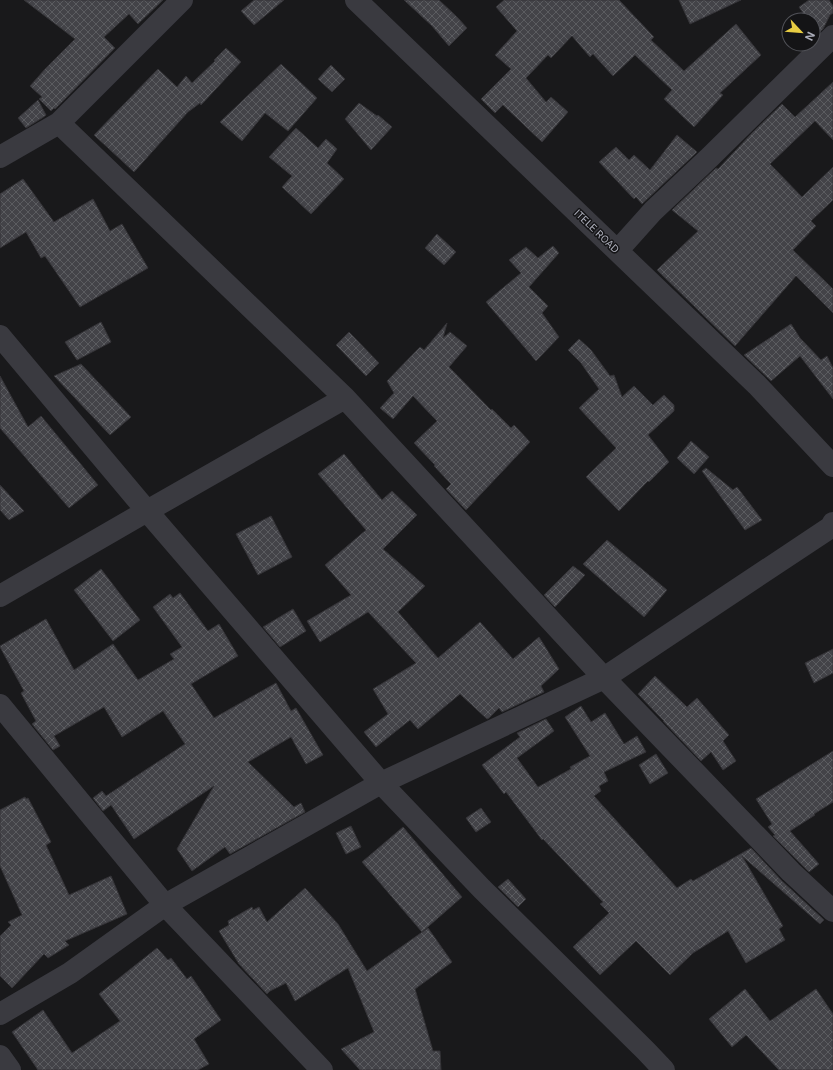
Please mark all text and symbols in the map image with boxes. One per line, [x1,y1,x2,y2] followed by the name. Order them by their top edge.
[781,12,821,52] north arrow
[802,30,818,43] text: N
[572,207,622,255] street label: ITELE ROAD

